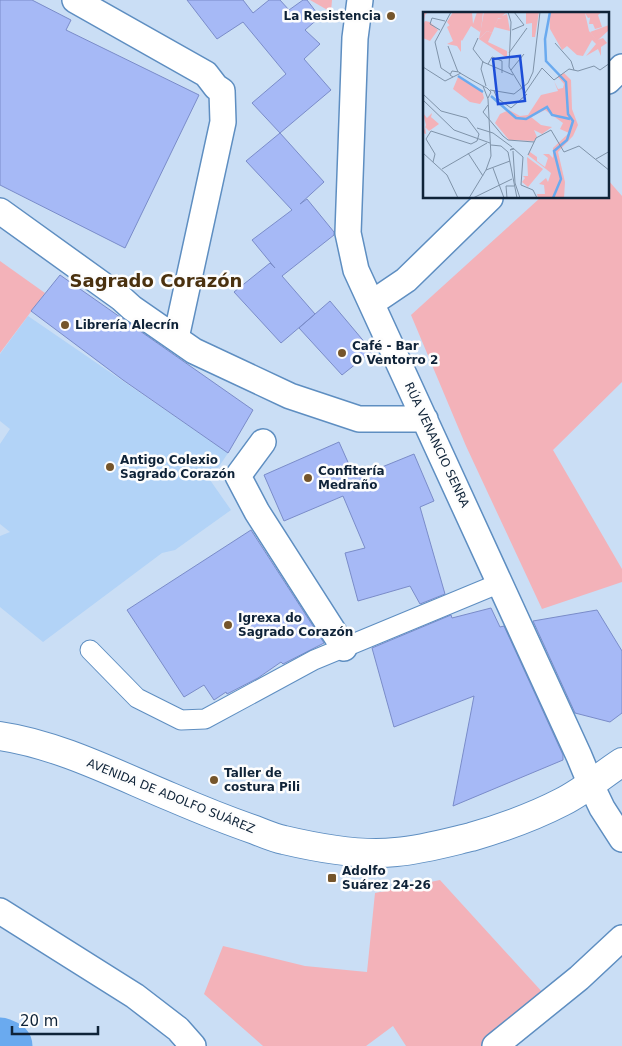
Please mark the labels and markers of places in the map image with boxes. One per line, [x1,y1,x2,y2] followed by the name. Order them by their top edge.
[284,9,381,23] place label: La Resistencia
[385,10,397,22] marker: La Resistencia
[75,318,179,332] place label: Librería Alecrín
[59,319,71,331] marker: Librería Alecrín
[352,339,438,367] place label: Café - Bar O Ventorro 2
[336,347,348,359] marker: Café - Bar O Ventorro 2
[120,453,235,481] place label: Antigo Colexio Sagrado Corazón
[104,461,116,473] marker: Antigo Colexio Sagrado Corazón
[318,464,385,492] place label: Confitería Medraño
[302,472,314,484] marker: Confitería Medraño
[238,611,353,639] place label: Igrexa do Sagrado Corazón
[222,619,234,631] marker: Igrexa do Sagrado Corazón
[224,766,300,794] place label: Taller de costura Pili
[208,774,220,786] marker: Taller de costura Pili
[342,864,431,892] place label: Adolfo Suárez 24-26
[326,872,338,884] marker: Adolfo Suárez 24-26

